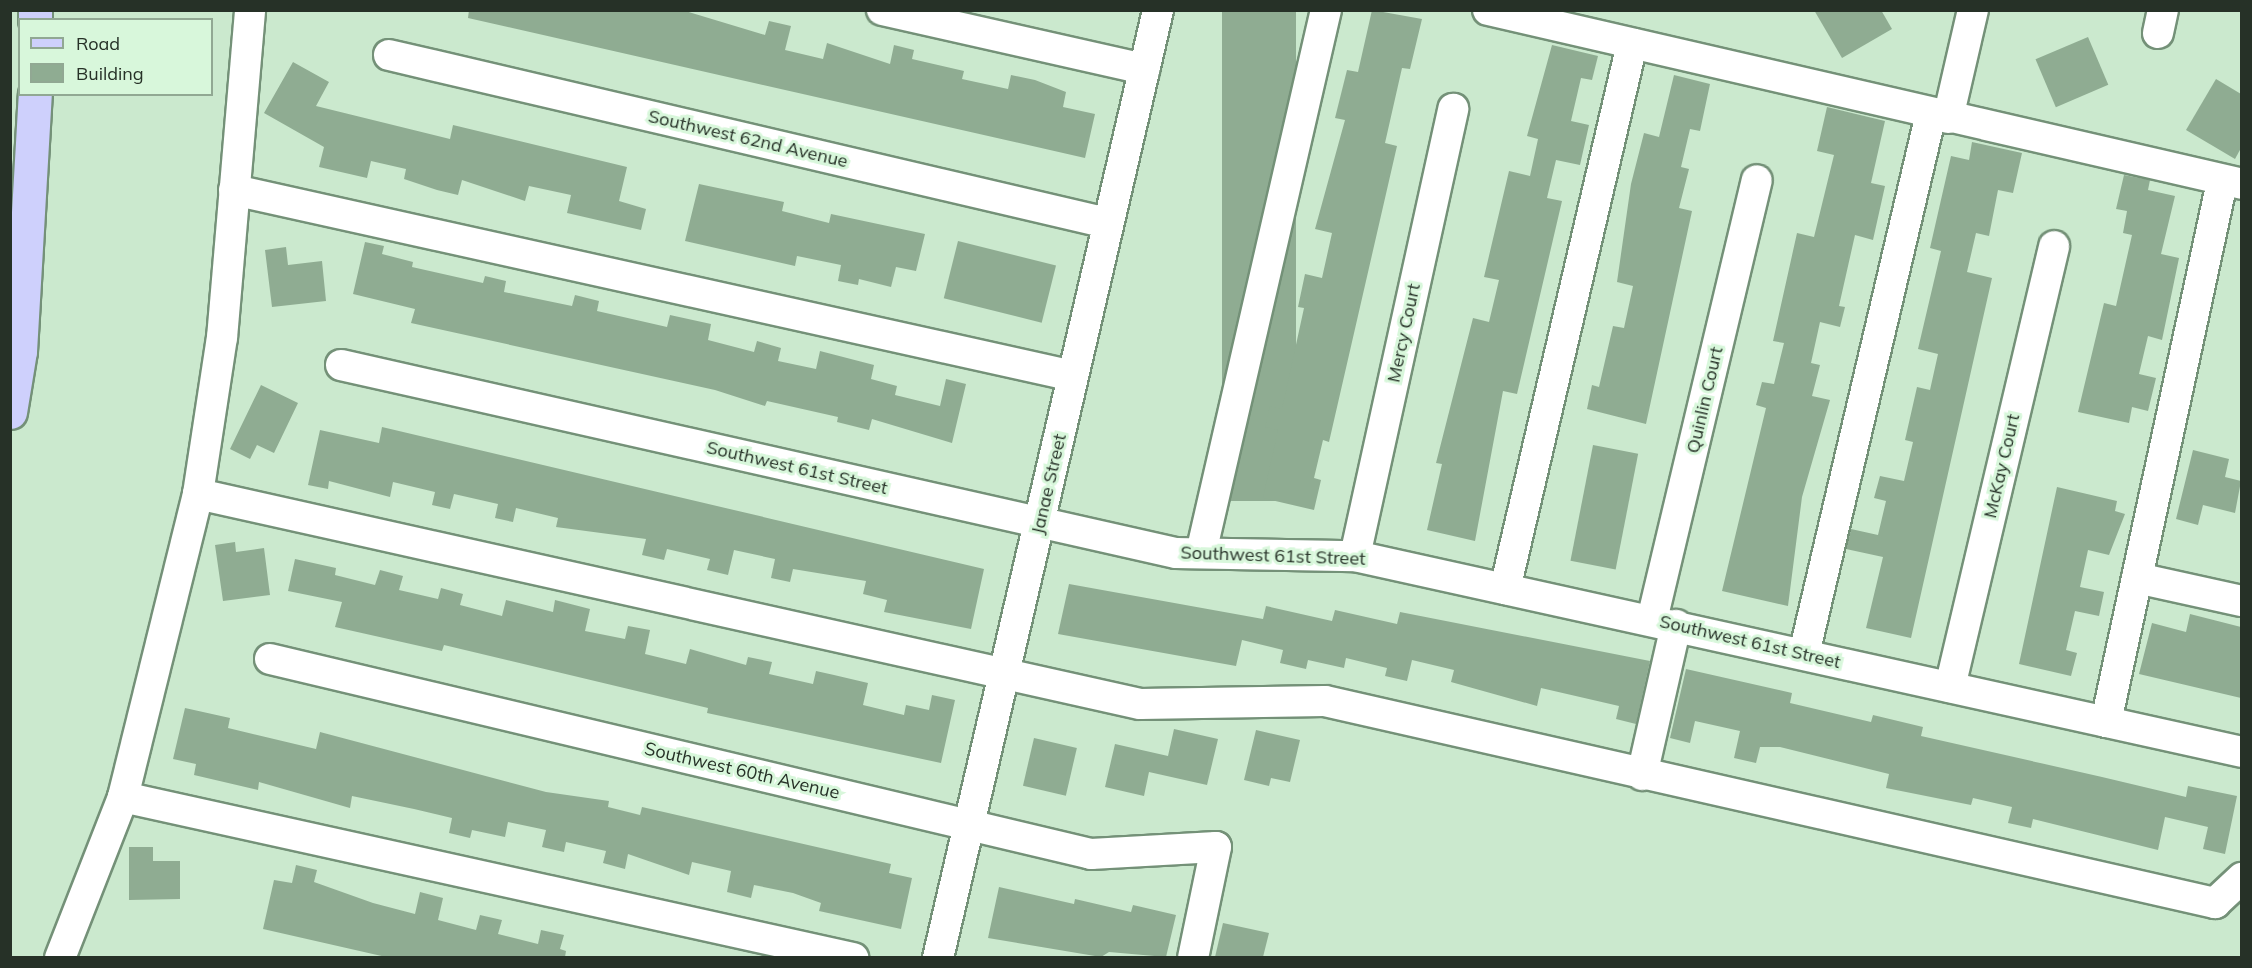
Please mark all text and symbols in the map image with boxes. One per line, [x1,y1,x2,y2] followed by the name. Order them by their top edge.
[18,18,213,96] legend
[76,32,120,55] text: Road
[76,62,144,85] text: Building
[646,106,850,172] street label: Southwest 62nd Avenue
[1383,282,1425,384] street label: Mercy Court
[1682,345,1728,455] street label: Quinlin Court
[1980,412,2024,520] street label: McKay Court
[1027,432,1071,536] street label: Janae Street
[704,437,890,499] street label: Southwest 61st Street
[1180,542,1366,570] street label: Southwest 61st Street
[1657,611,1843,673] street label: Southwest 61st Street
[642,738,842,804] street label: Southwest 60th Avenue

